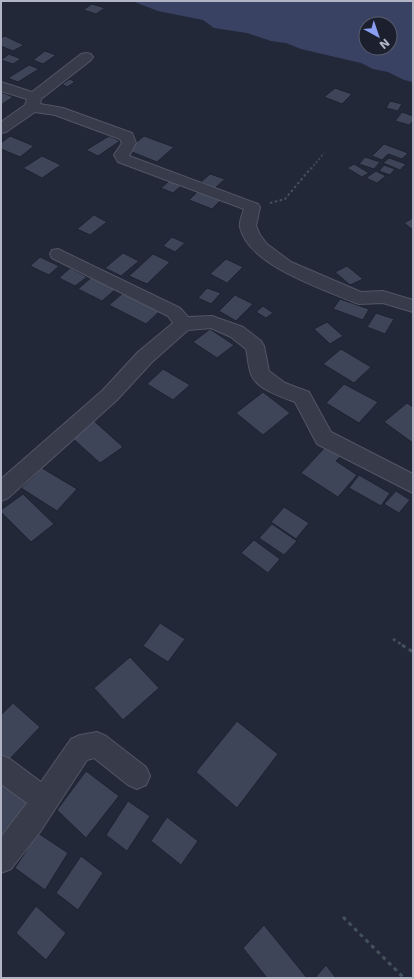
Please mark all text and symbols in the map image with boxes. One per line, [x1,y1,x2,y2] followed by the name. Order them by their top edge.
[358,16,398,56] north arrow
[376,35,392,51] text: N

